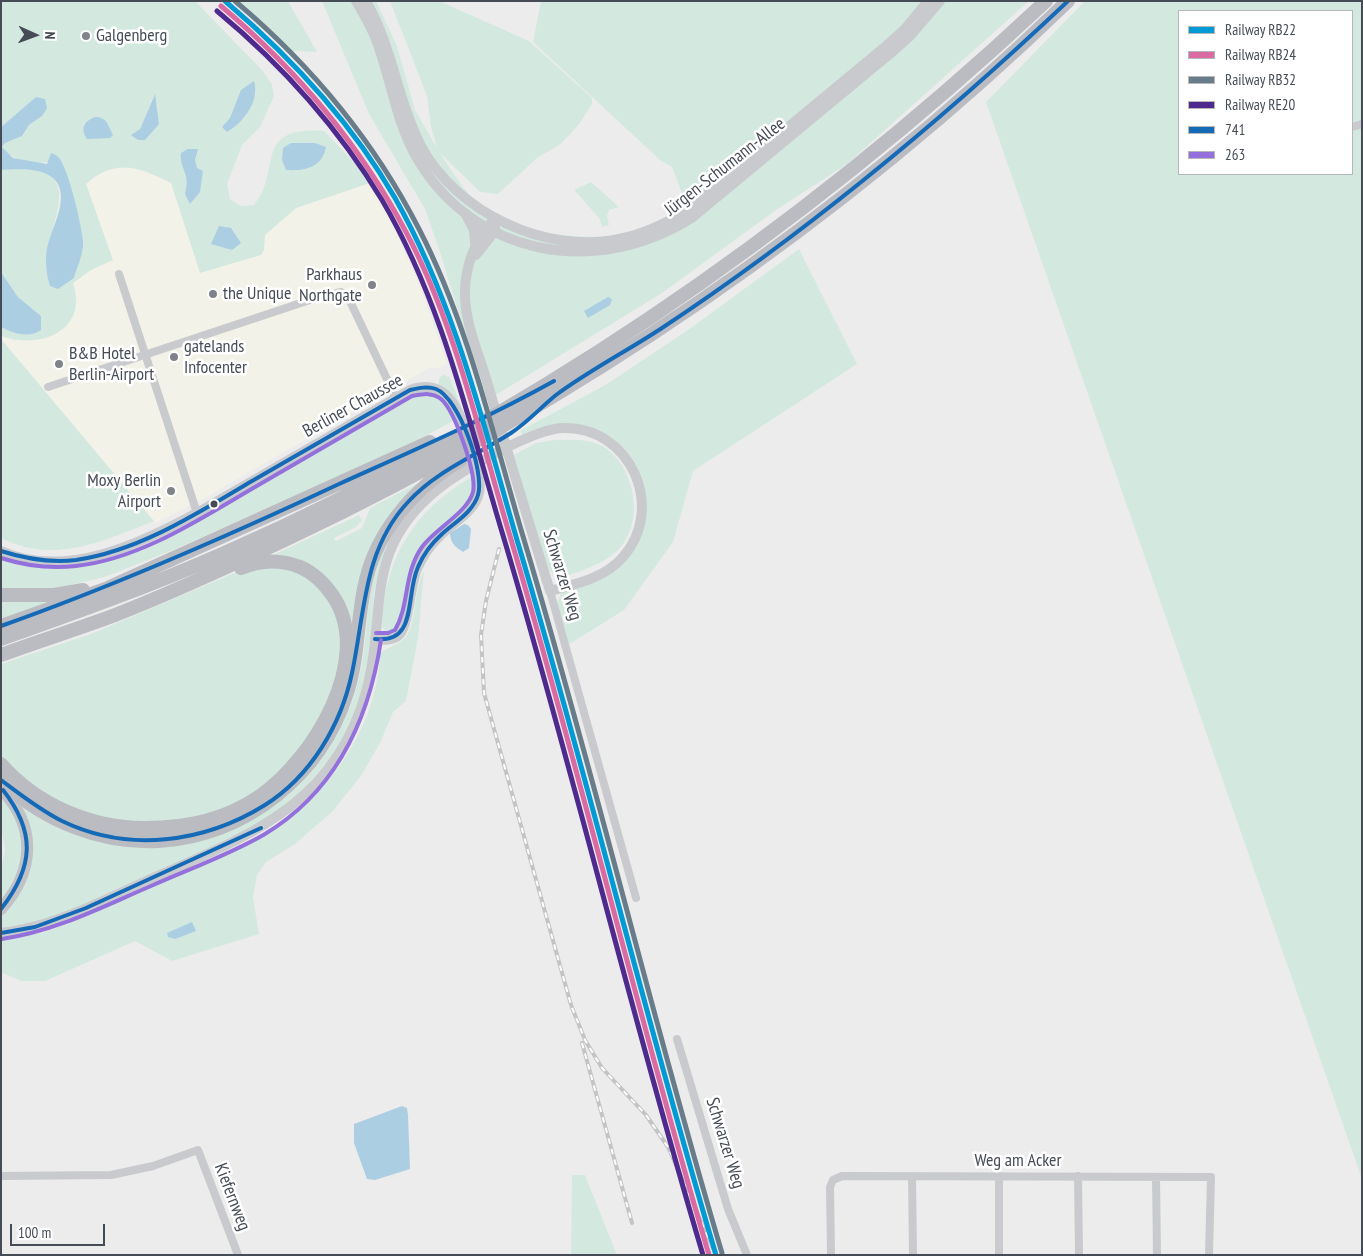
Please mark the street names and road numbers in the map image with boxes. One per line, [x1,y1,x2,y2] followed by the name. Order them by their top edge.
[661,113,789,221] street label: Jürgen-Schumann-Allee
[299,370,407,442] street label: Berliner Chaussee
[538,527,586,623] street label: Schwarzer Weg
[701,1095,749,1191] street label: Schwarzer Weg
[975,1150,1061,1172] street label: Weg am Acker
[209,1160,255,1234] street label: Kiefernweg

